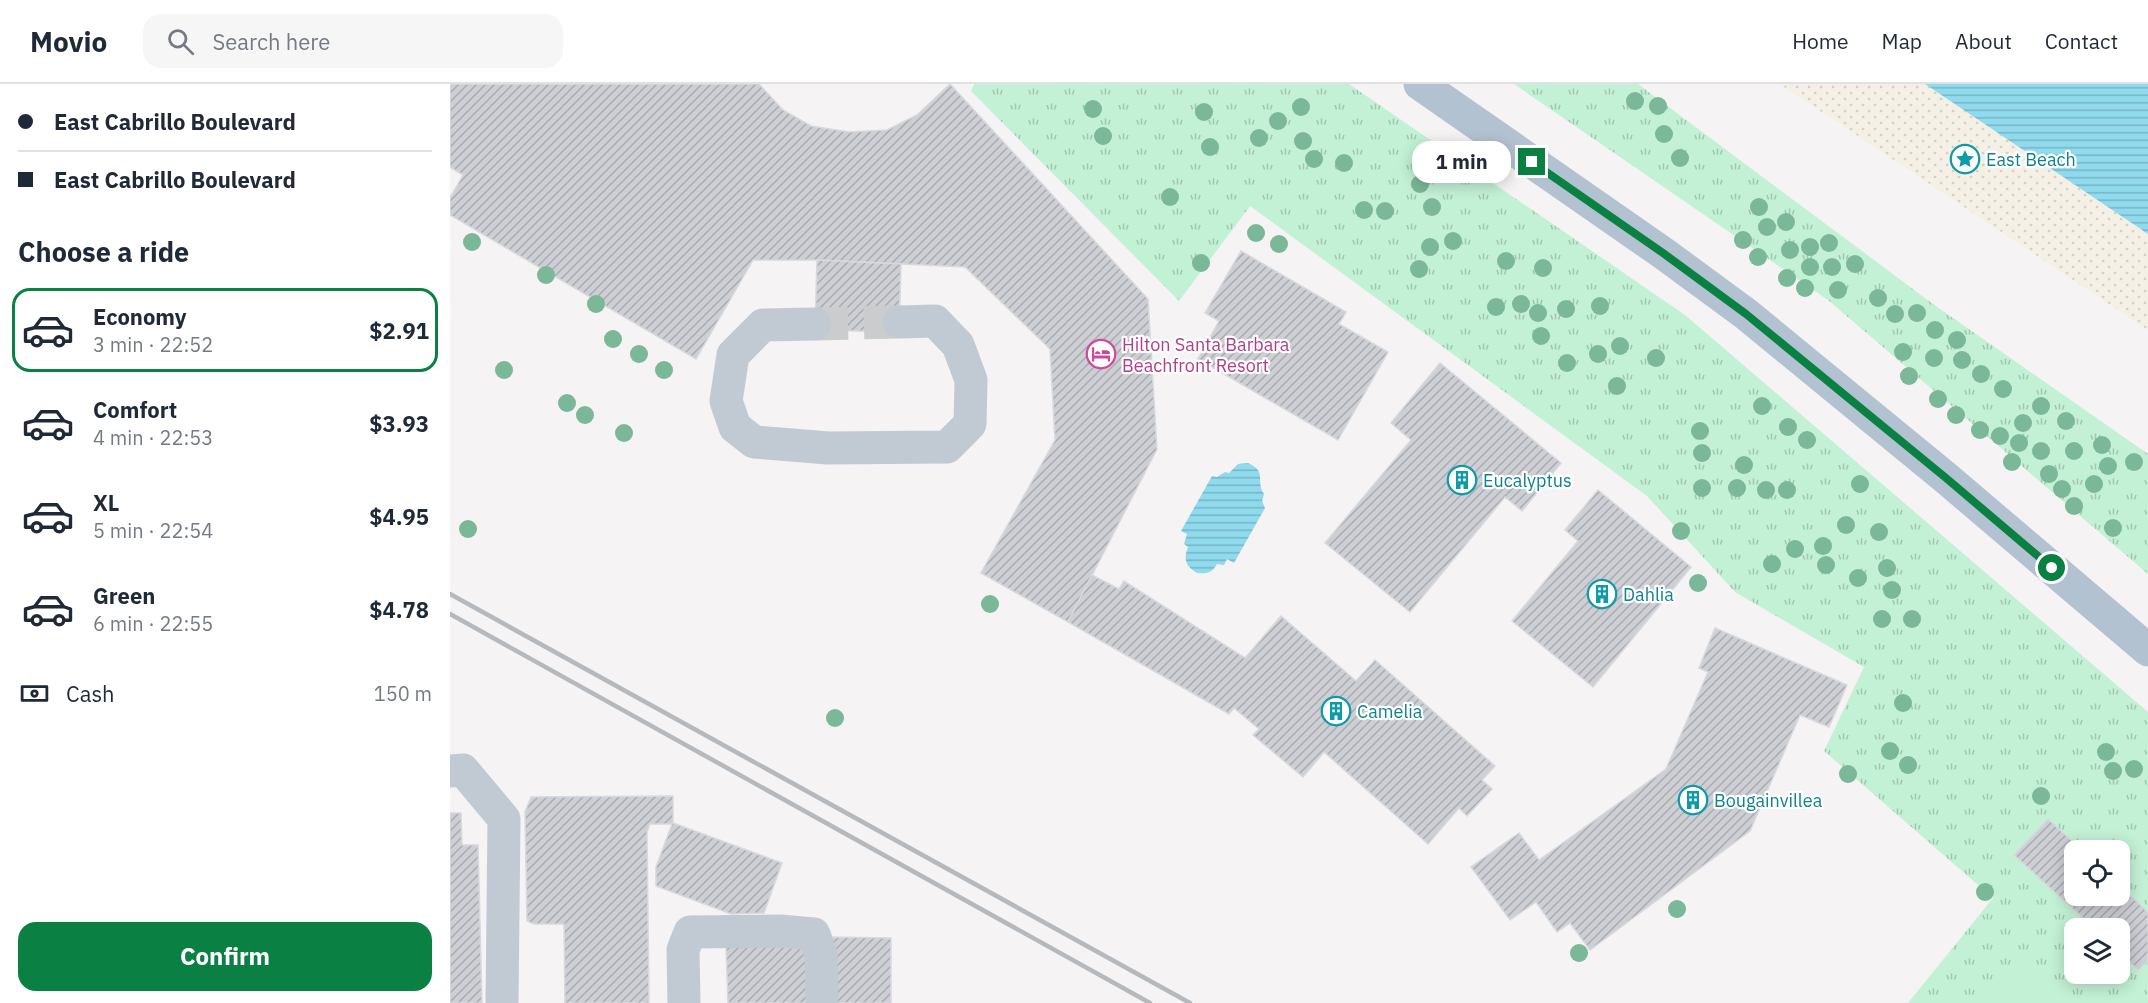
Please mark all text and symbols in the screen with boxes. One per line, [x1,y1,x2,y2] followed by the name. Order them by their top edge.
[143,14,563,68] search box
[30,23,107,60] text: Movio
[164,25,197,58] icon: search
[212,27,330,56] text: Search here
[1792,27,1849,55] text: Home
[1882,27,1922,55] text: Map
[1955,27,2012,55] text: About
[2045,27,2118,55] text: Contact
[54,107,296,136] text: East Cabrillo Boulevard
[1412,141,1511,183] callout: 1 min
[1949,143,1981,175] place icon: East Beach
[1435,148,1488,175] text: 1 min
[1518,148,1545,175] route end
[1986,148,2076,171] place label: East Beach
[54,165,296,194] text: East Cabrillo Boulevard
[18,234,189,269] text: Choose a ride
[93,302,187,331] text: Economy
[21,303,75,357] icon: car
[369,316,429,345] text: $2.91
[93,331,213,358] text: 3 min · 22:52
[1122,333,1290,377] place label: Hilton Santa Barbara Beachfront Resort
[1085,338,1117,370] hotel icon: Hilton Santa Barbara Beachfront Resort
[93,395,177,424] text: Comfort
[21,396,75,450] icon: car
[369,409,429,438] text: $3.93
[93,424,213,451] text: 4 min · 22:53
[1446,464,1478,496] building icon: Eucalyptus
[1483,469,1572,492] place label: Eucalyptus
[93,488,119,517] text: XL
[21,489,75,543] icon: car
[369,502,429,531] text: $4.95
[93,517,213,544] text: 5 min · 22:54
[2038,554,2065,581] route start
[1586,578,1618,610] building icon: Dahlia
[93,581,155,610] text: Green
[21,582,75,636] icon: car
[1623,583,1674,606] place label: Dahlia
[369,595,429,624] text: $4.78
[93,610,213,637] text: 6 min · 22:55
[18,677,51,710] icon: cash
[66,679,115,708] text: Cash
[374,680,432,707] text: 150 m
[1320,695,1352,727] building icon: Camelia
[1357,700,1423,723] place label: Camelia
[1677,784,1709,816] building icon: Bougainvillea
[1714,789,1823,812] place label: Bougainvillea
[2064,840,2130,984] map controls
[2064,840,2130,906] button: locate
[2064,918,2130,984] button: layers
[18,922,432,991] button: Confirm

